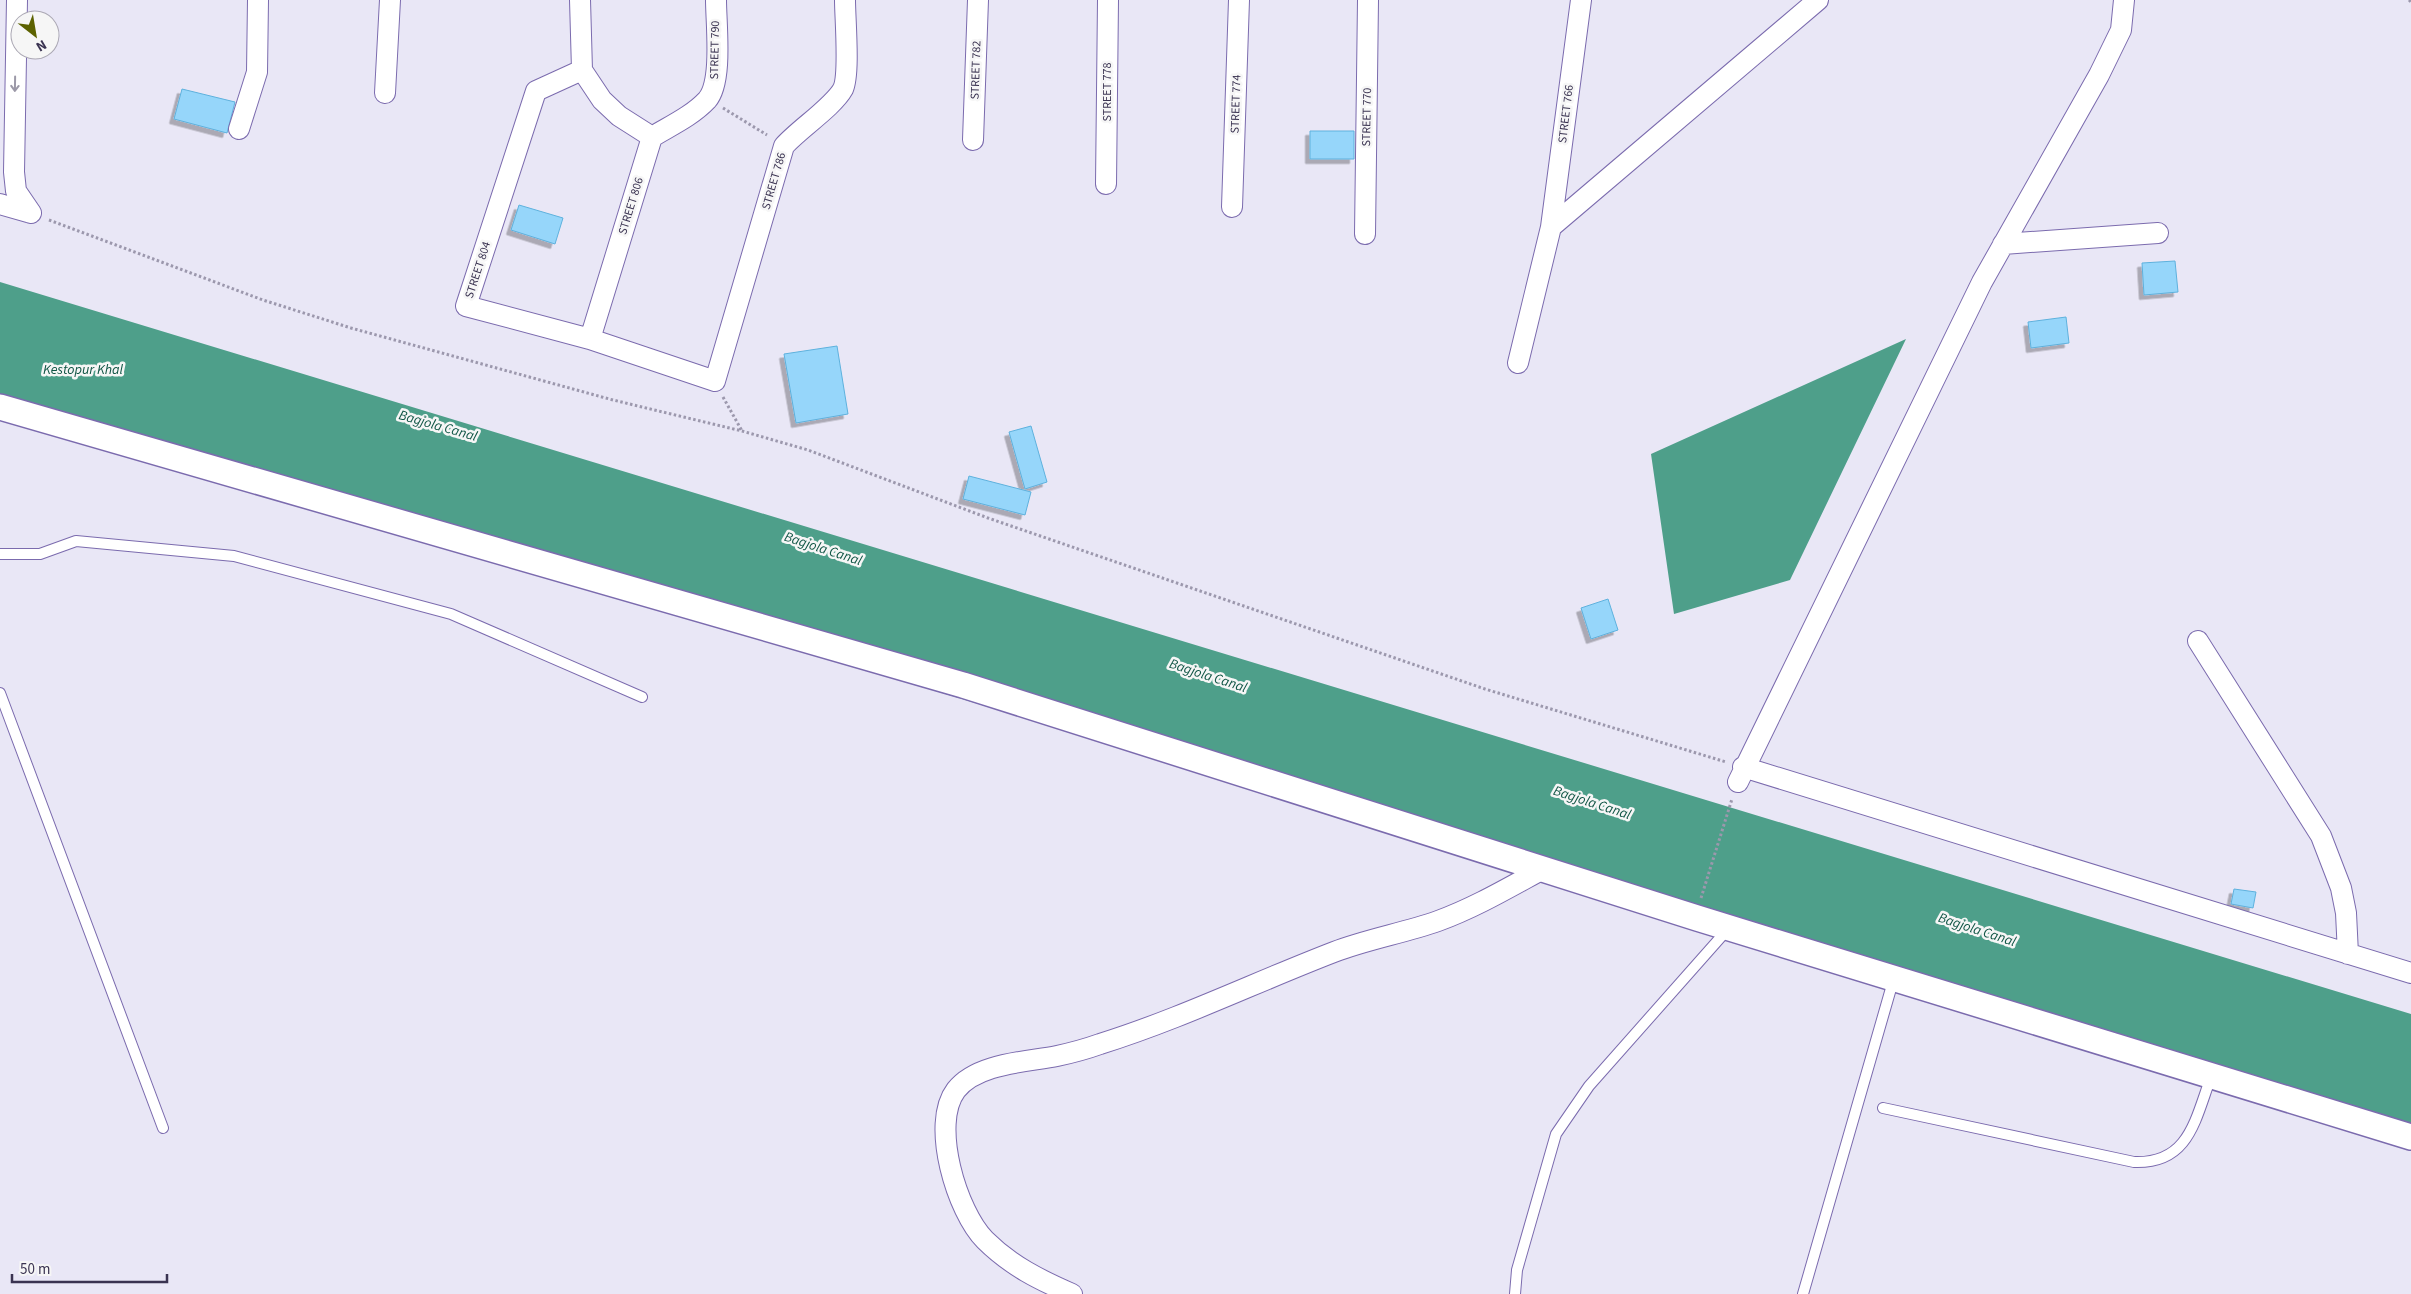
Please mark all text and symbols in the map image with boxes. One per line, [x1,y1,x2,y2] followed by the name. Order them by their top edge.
[10,10,60,60] north arrow
[706,20,724,80] street label: STREET 790
[32,34,50,56] text: N
[966,40,986,100] street label: STREET 782
[1099,63,1116,121] street label: STREET 778
[1226,74,1246,134] street label: STREET 774
[10,75,20,91] one-way arrow
[1554,84,1578,144] street label: STREET 766
[1358,87,1376,147] street label: STREET 770
[758,150,790,212] street label: STREET 786
[614,175,648,237] street label: STREET 806
[461,239,495,301] street label: STREET 804
[43,360,124,380] water label: Kestopur Khal
[396,405,480,447] water label: Bagjola Canal
[782,527,865,571] water label: Bagjola Canal
[1167,654,1250,698] water label: Bagjola Canal
[1551,781,1634,825] water label: Bagjola Canal
[1936,908,2019,952] water label: Bagjola Canal
[12,1252,168,1284] scale bar
[20,1259,50,1280] text: 50 m

